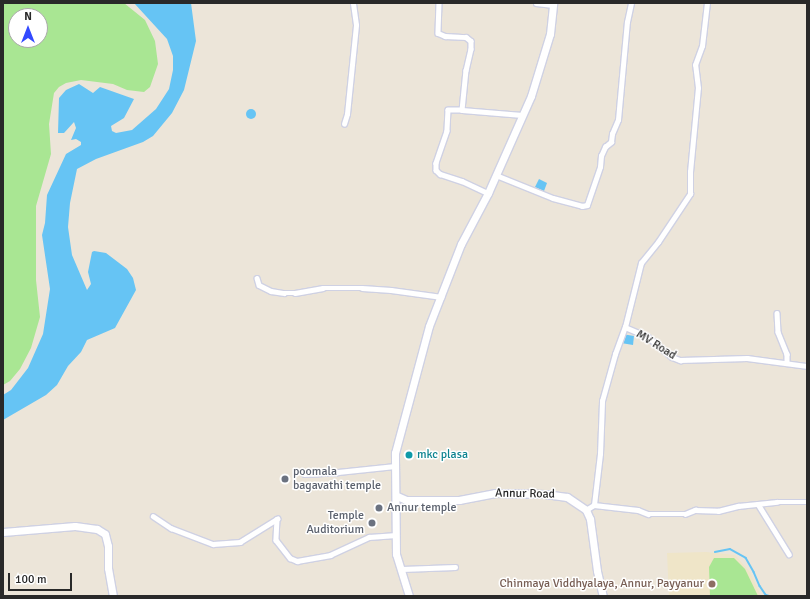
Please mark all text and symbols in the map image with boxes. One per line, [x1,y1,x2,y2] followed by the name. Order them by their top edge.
[8,8,48,48] north arrow
[24,10,32,23] text: N
[633,327,679,363] street label: MV Road
[417,448,468,462] place label: mkc plasa
[404,450,414,460] marker: mkc plasa
[293,465,381,493] place label: poomala bagavathi temple
[280,474,290,484] marker: poomala bagavathi temple
[495,486,555,502] street label: Annur Road
[387,501,456,515] place label: Annur temple
[374,503,384,513] marker: Annur temple
[306,509,364,537] place label: Temple Auditorium
[367,518,377,528] marker: Temple Auditorium
[10,565,74,591] scale bar
[15,572,47,587] text: 100 m
[499,577,704,591] place label: Chinmaya Viddhyalaya, Annur, Payyanur
[707,579,717,589] marker: Chinmaya Viddhyalaya, Annur, Payyanur

